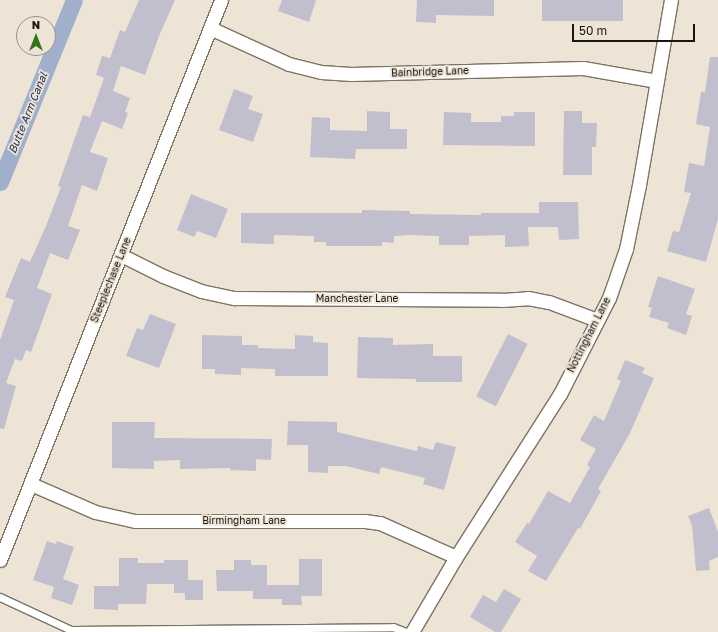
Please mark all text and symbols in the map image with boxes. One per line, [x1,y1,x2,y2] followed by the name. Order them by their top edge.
[16,16,56,56] north arrow
[574,16,697,42] scale bar
[32,18,40,31] text: N
[579,23,607,38] text: 50 m
[391,65,469,79] street label: Bainbridge Lane
[6,71,50,155] water label: Butte Arm Canal
[88,236,134,324] street label: Steeplechase Lane
[316,293,398,305] street label: Manchester Lane
[565,295,613,375] street label: Nottingham Lane
[202,515,286,527] street label: Birmingham Lane

